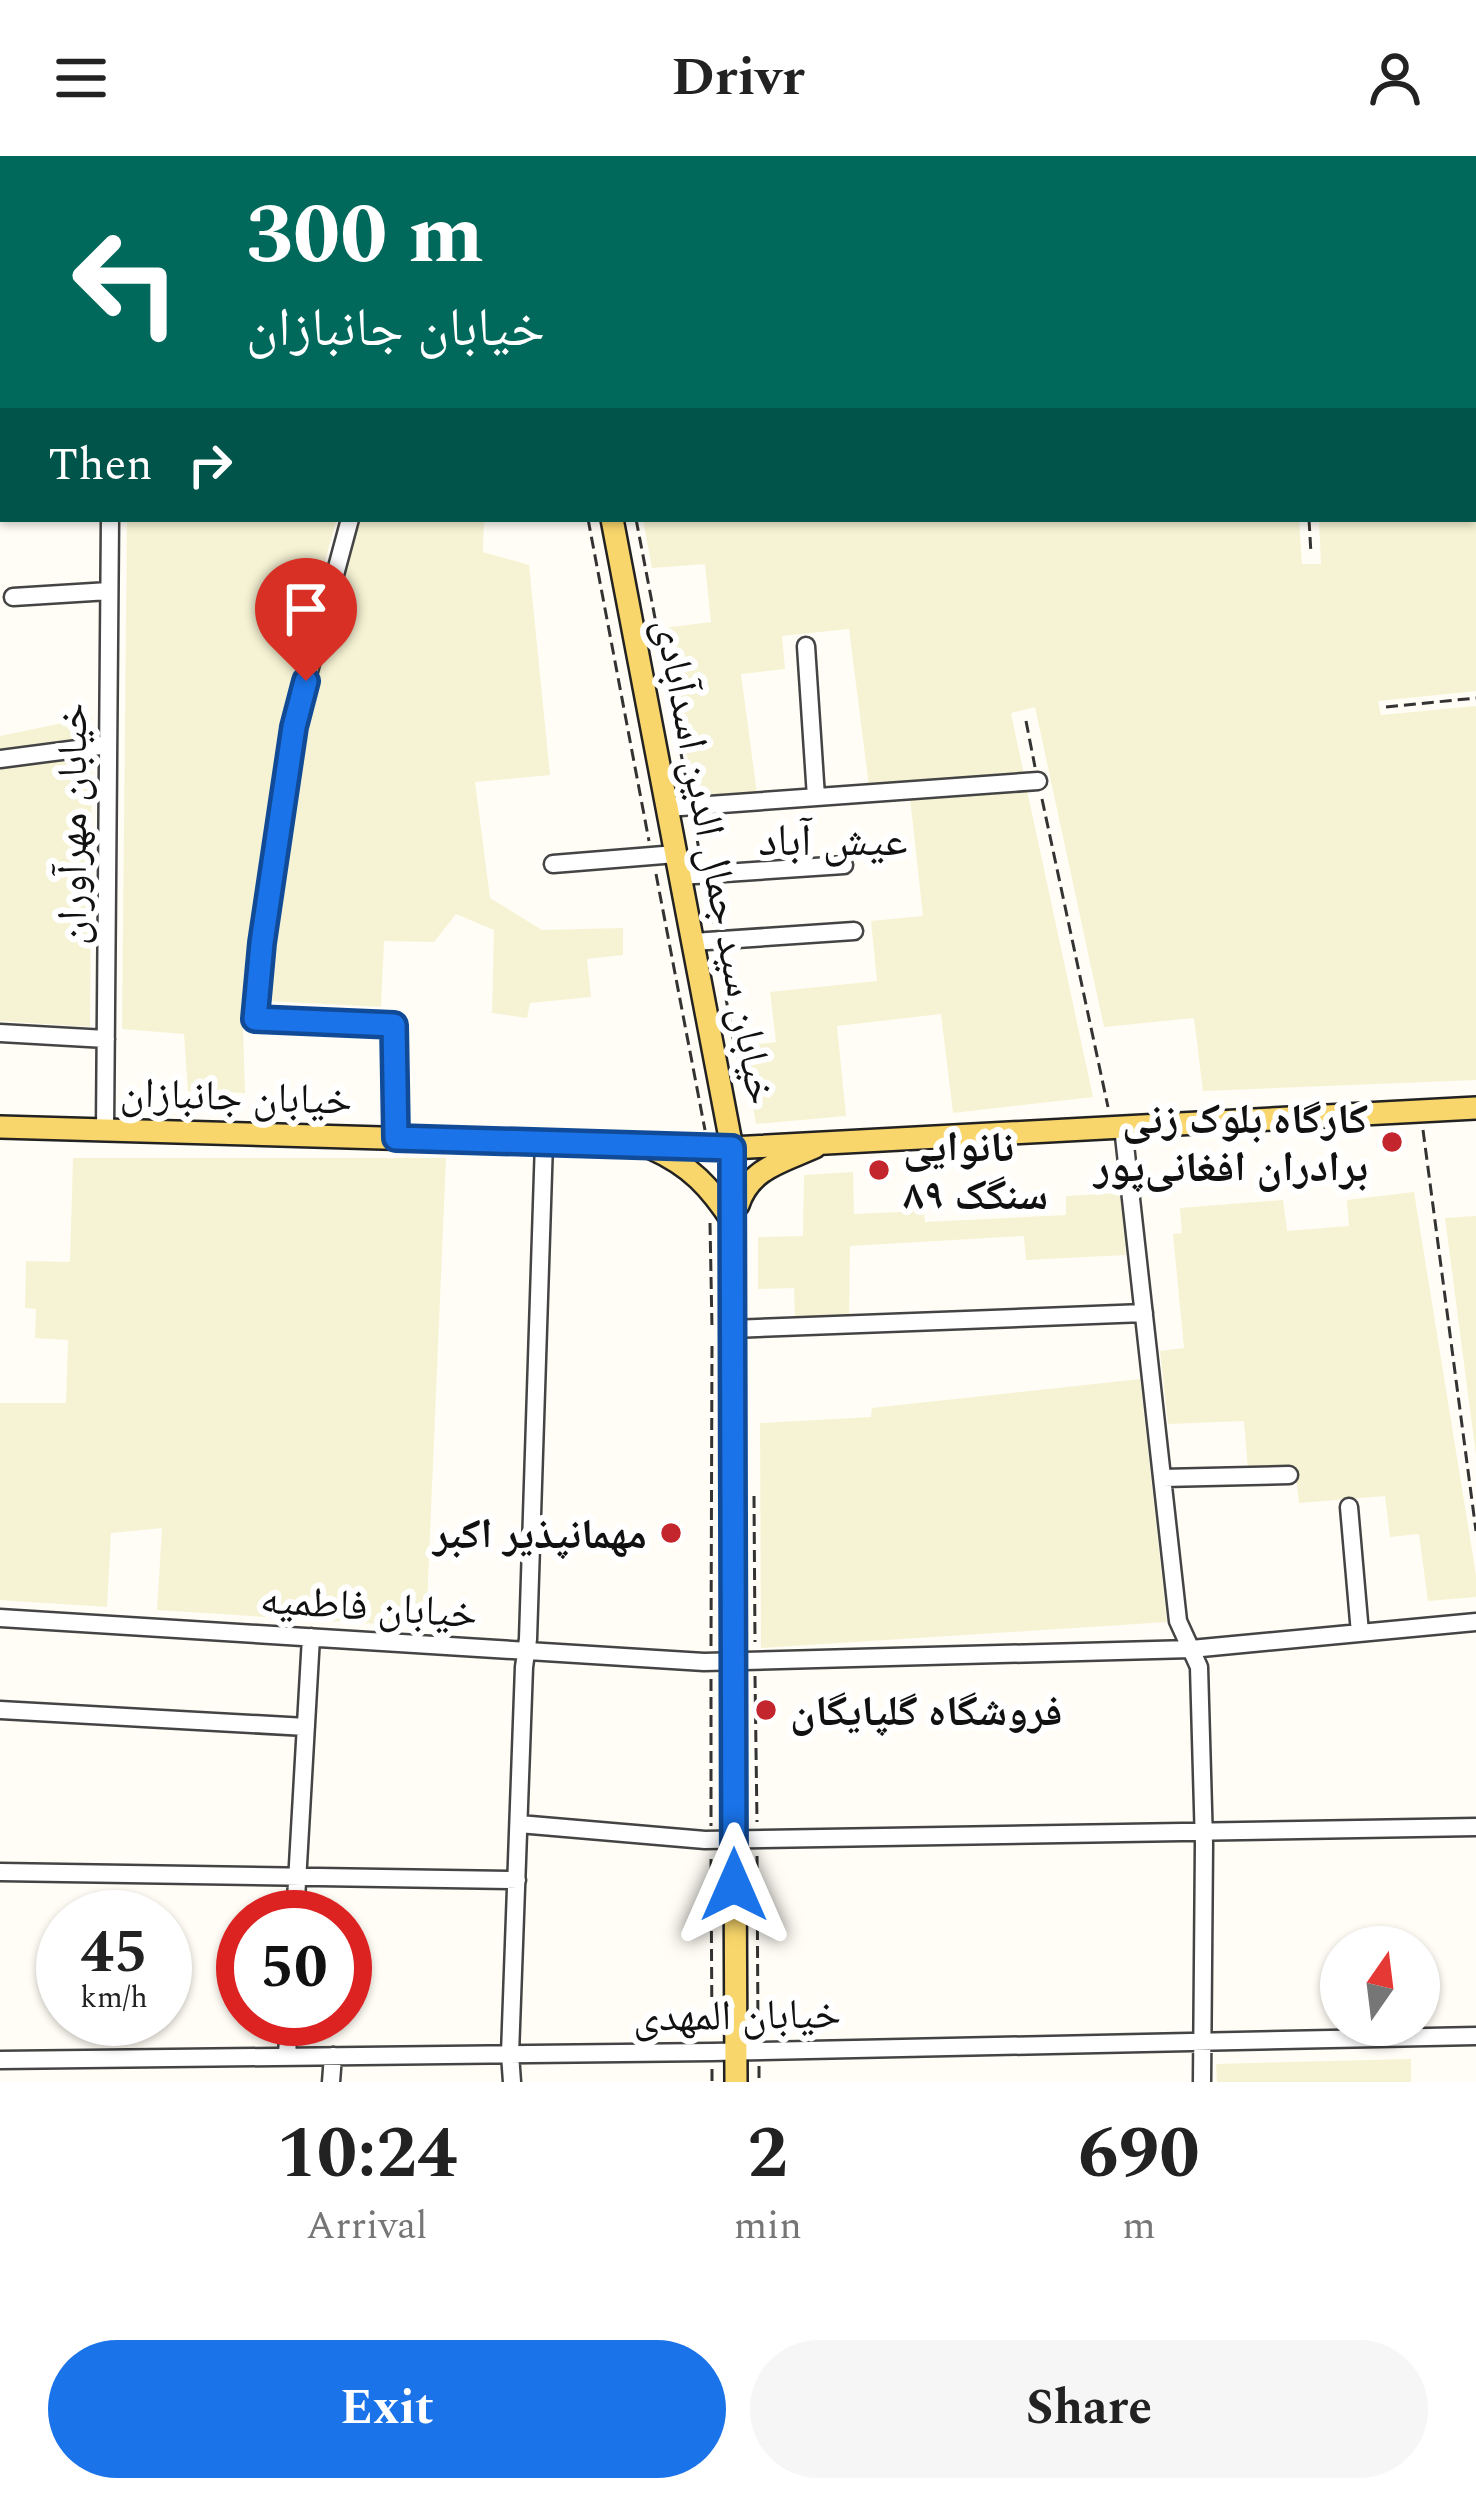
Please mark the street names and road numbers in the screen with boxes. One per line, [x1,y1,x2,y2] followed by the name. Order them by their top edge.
[636,613,793,1110] street label: خیابان سید جمال الدین اسدآبادی
[42,703,105,945] street label: خیابان مهرآوران
[119,1062,353,1133] street label: خیابان جانبازان
[258,1568,479,1646] street label: خیابان فاطمیه
[633,1983,842,2050] street label: خیابان المهدی

